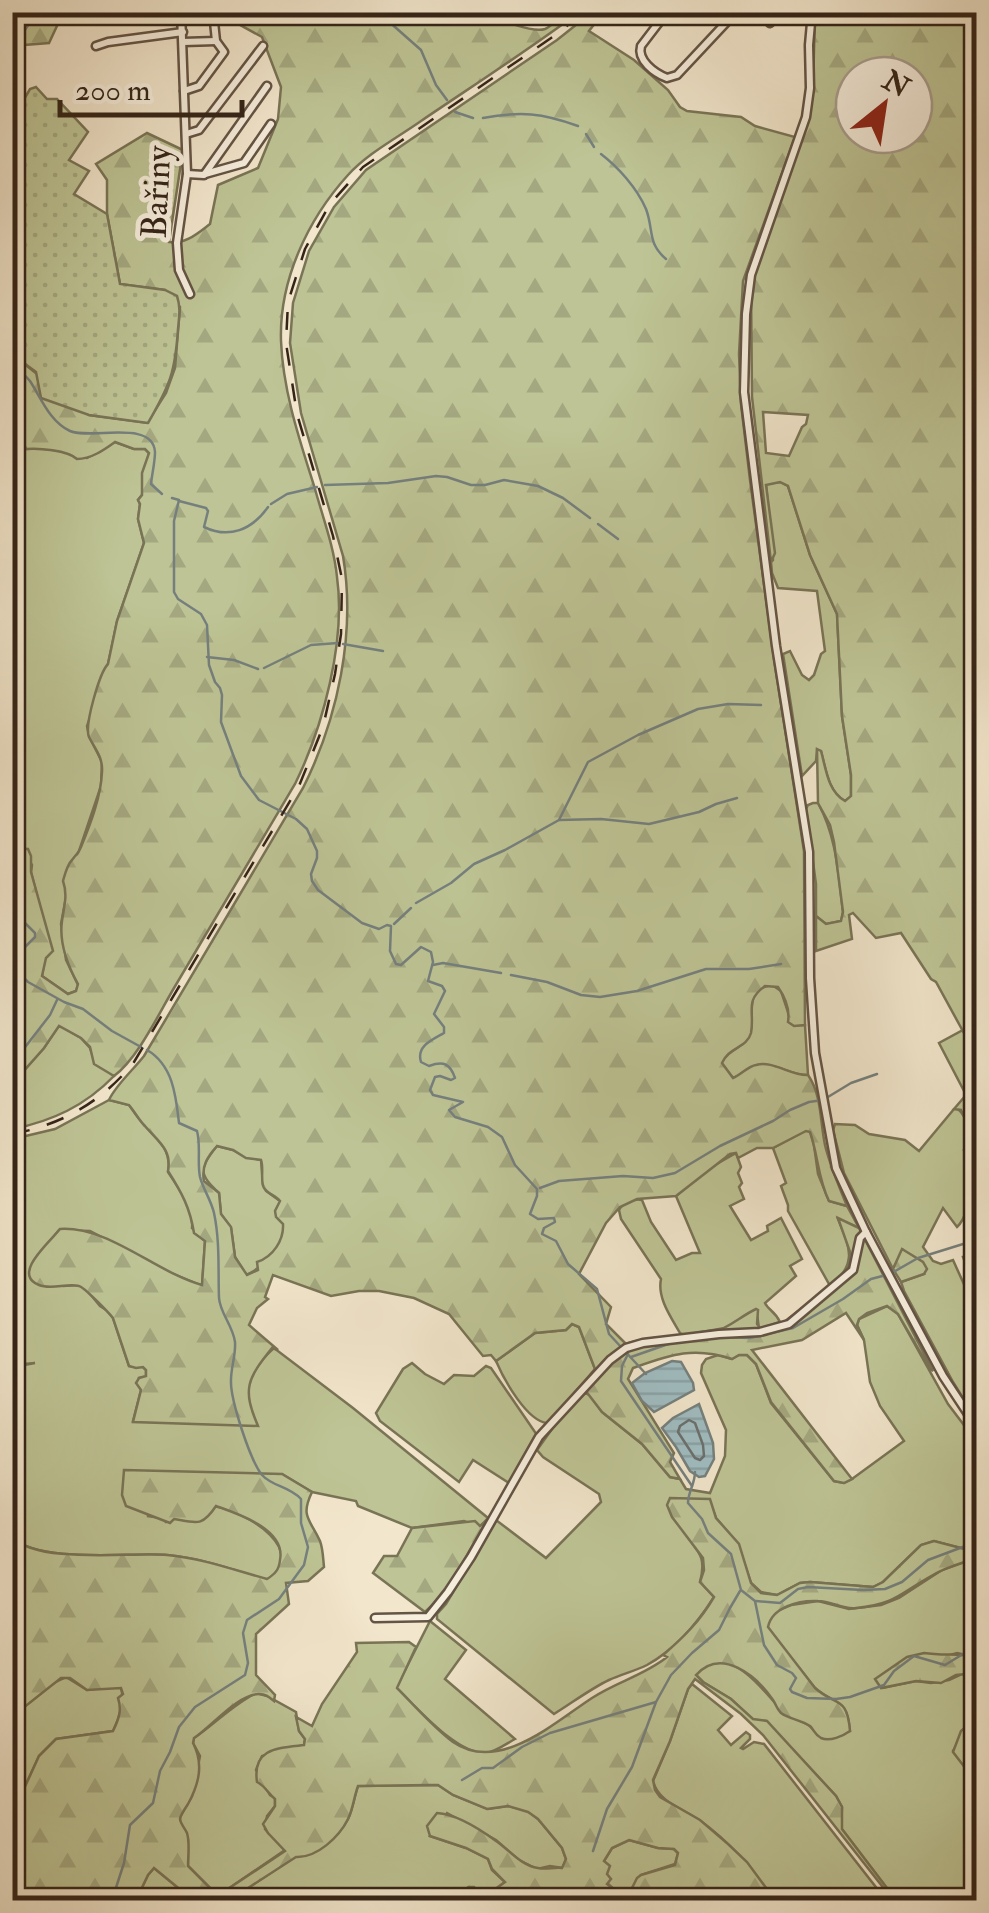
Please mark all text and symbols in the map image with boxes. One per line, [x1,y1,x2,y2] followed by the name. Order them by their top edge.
[60,55,242,117] scale bar
[834,55,934,155] north arrow
[875,63,916,107] text: N
[75,72,151,109] text: 200 m
[133,144,181,239] street label: Bařiny

